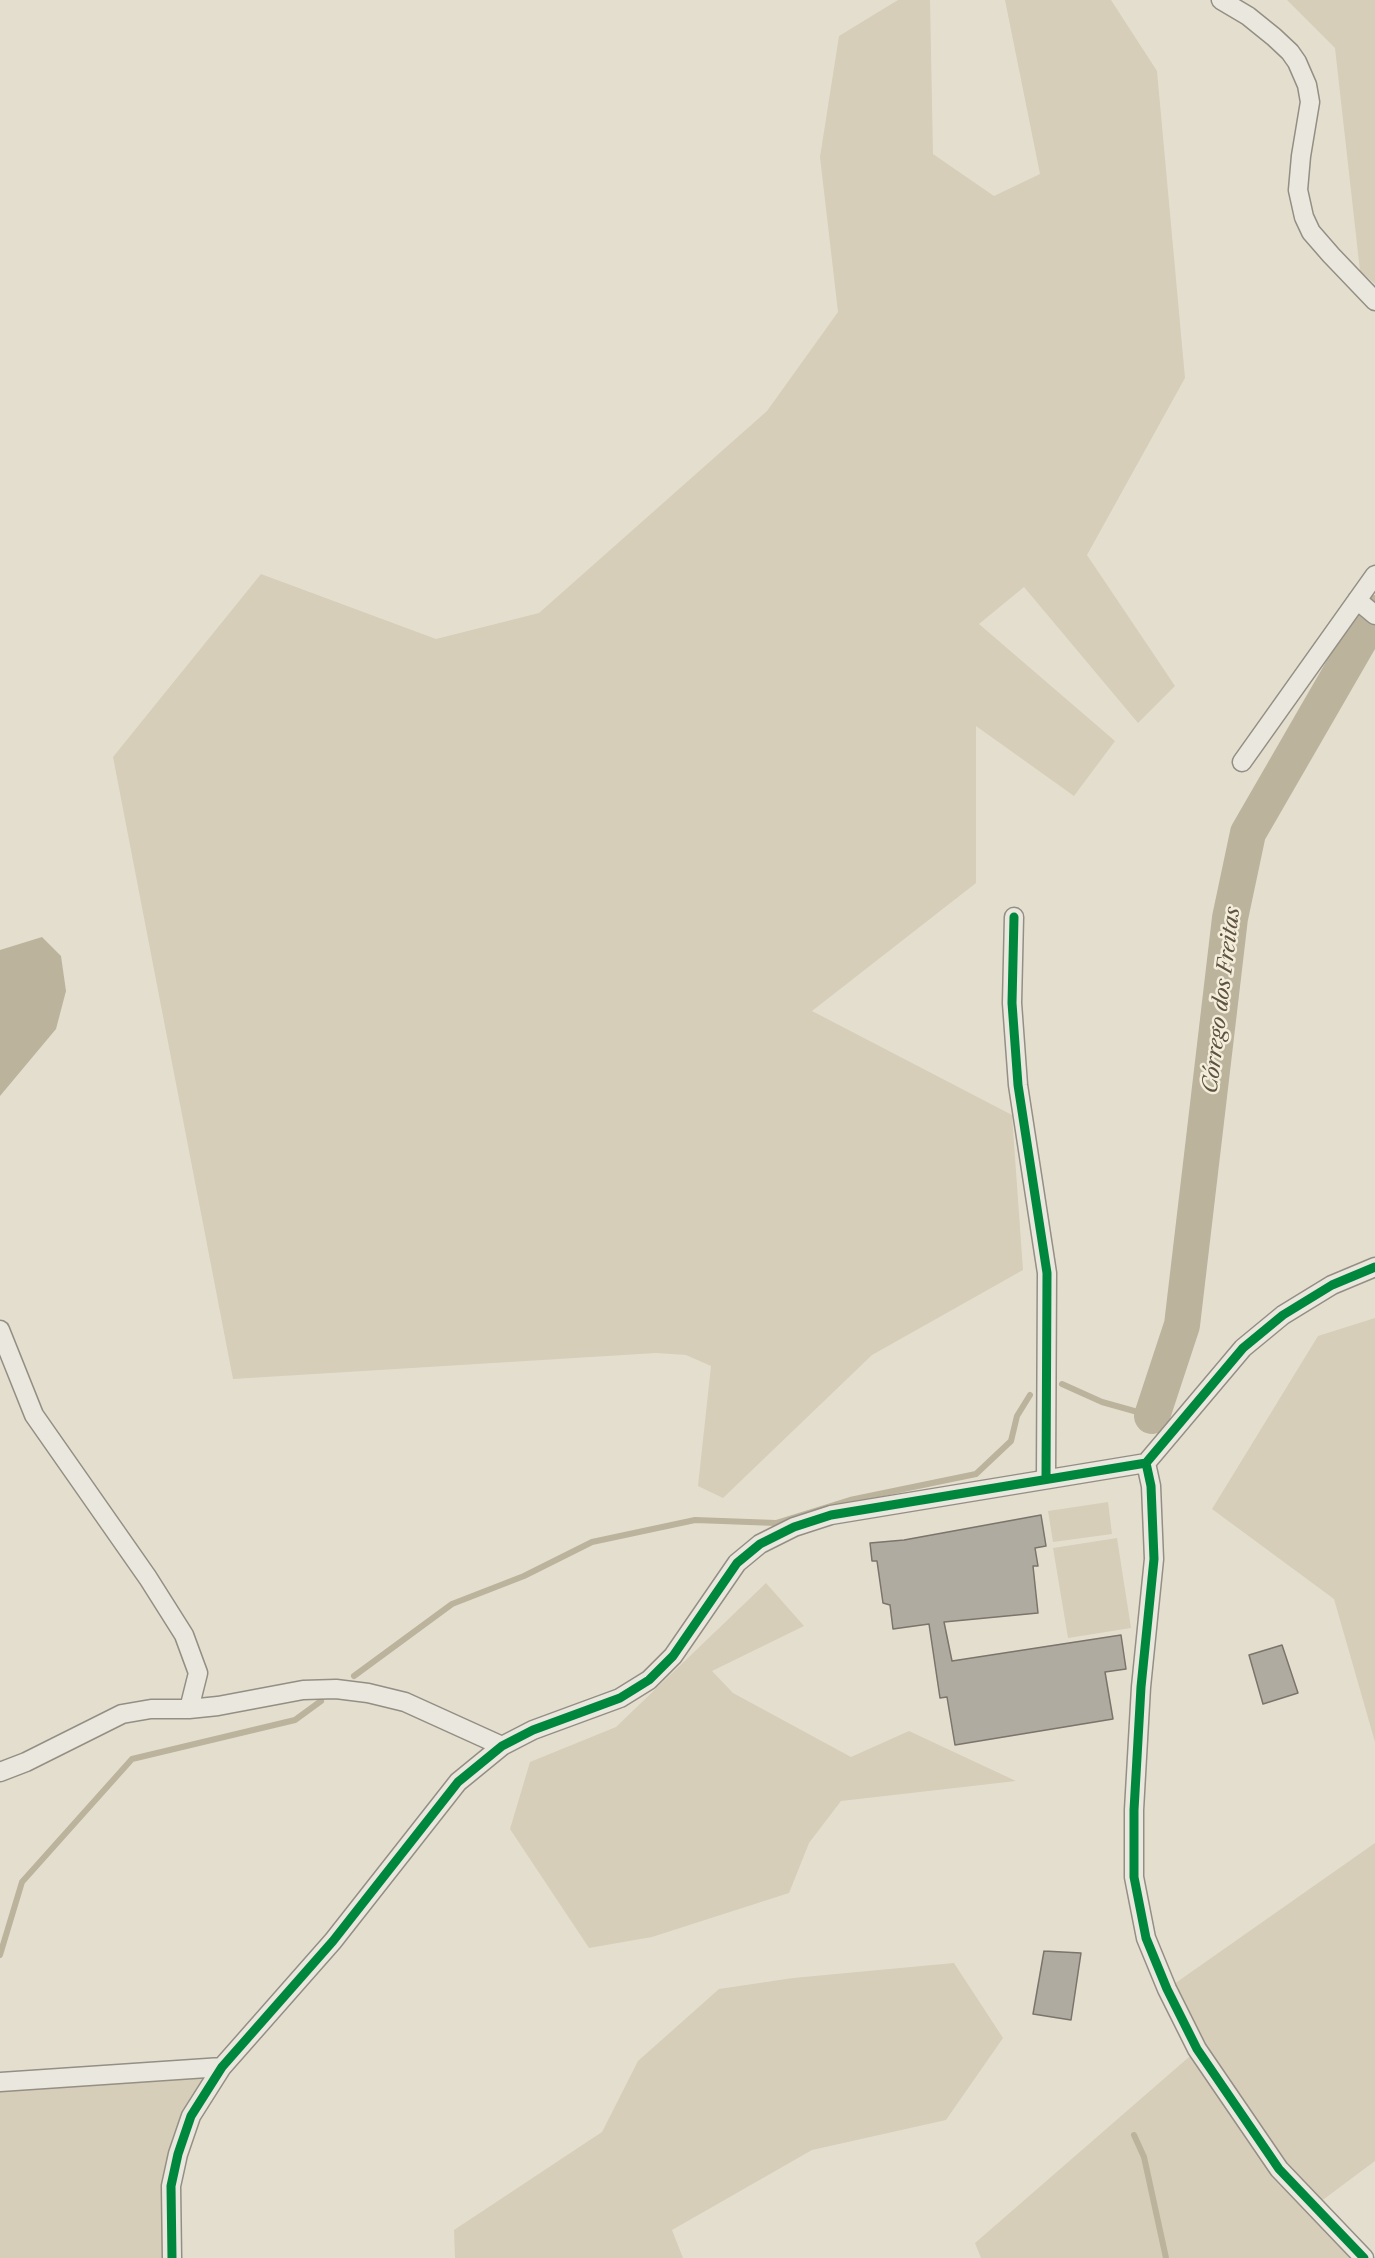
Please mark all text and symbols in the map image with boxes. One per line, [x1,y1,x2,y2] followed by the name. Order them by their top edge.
[1198,905,1246,1095] water label: Córrego dos Freitas

